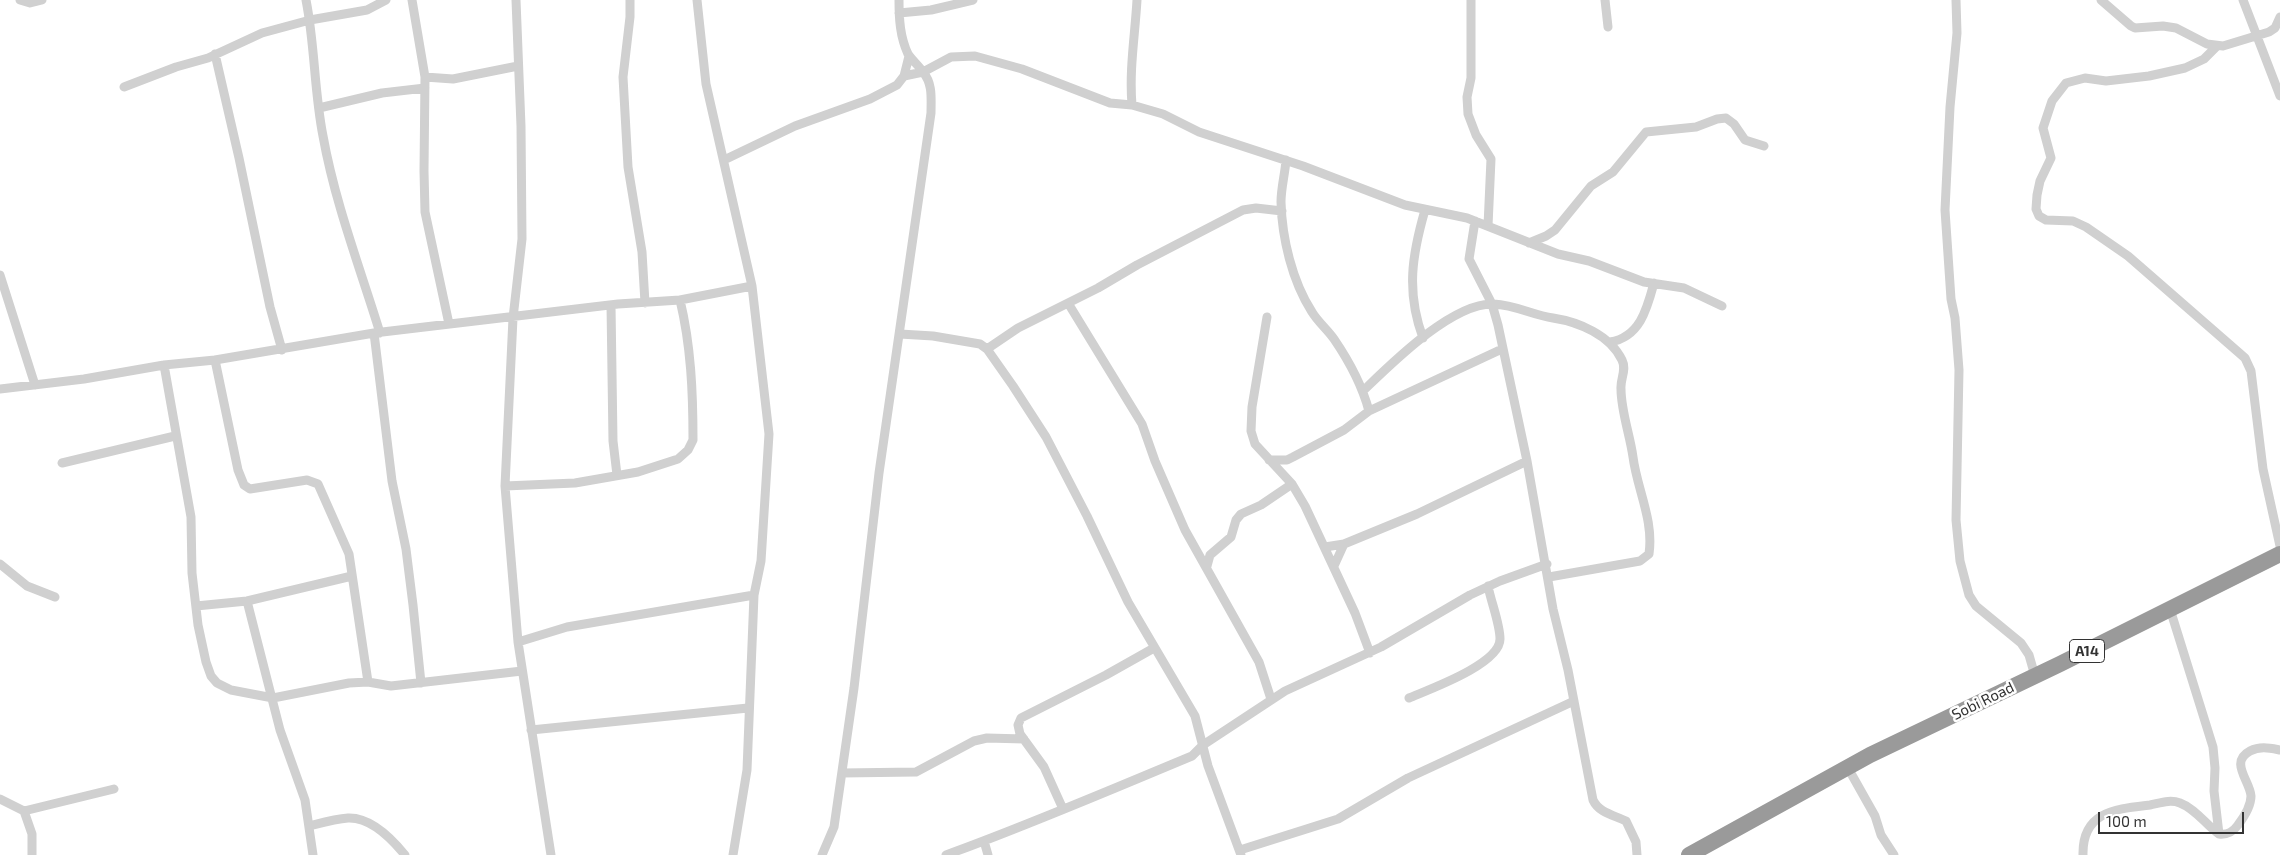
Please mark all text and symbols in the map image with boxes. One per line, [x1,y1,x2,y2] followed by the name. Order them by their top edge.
[2070,640,2104,662] road number: A14
[1949,678,2017,724] street label: Sobi Road
[2100,802,2246,834] scale bar
[2106,812,2147,830] text: 100 m

